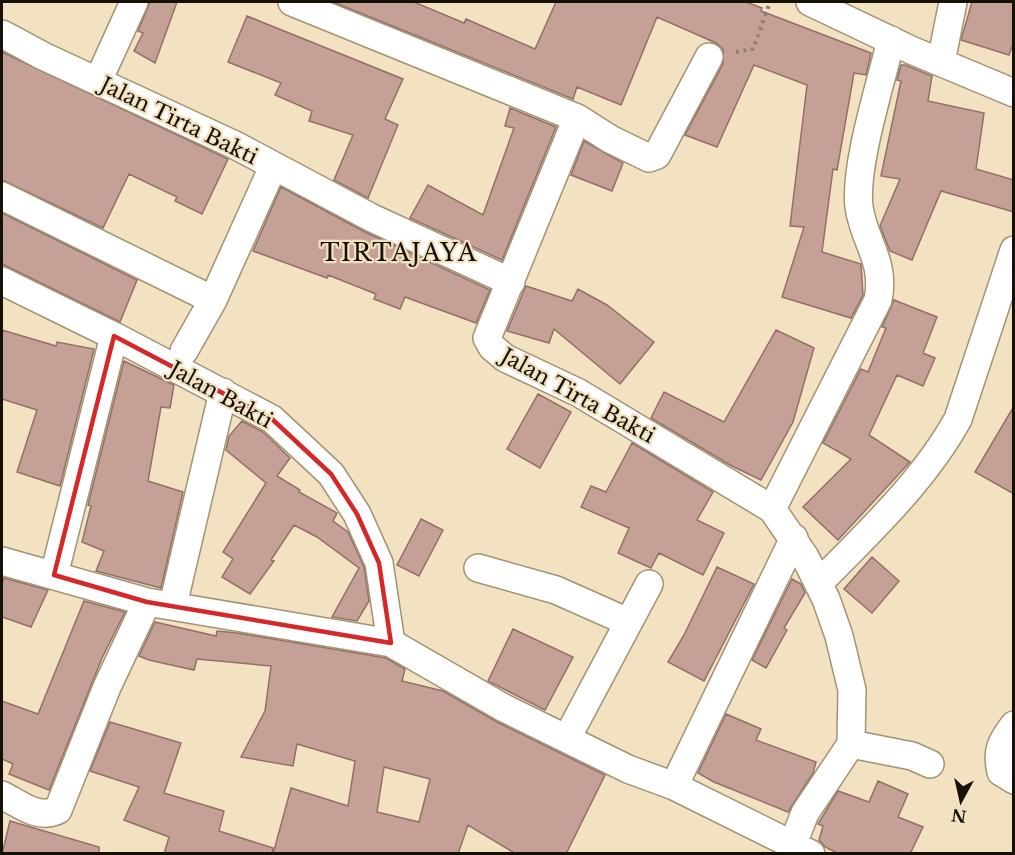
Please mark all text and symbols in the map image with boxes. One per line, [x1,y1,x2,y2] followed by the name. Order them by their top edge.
[93,70,262,170] street label: Jalan Tirta Bakti
[320,238,478,267] district label: TIRTAJAYA
[494,341,660,449] street label: Jalan Tirta Bakti
[162,355,277,434] street label: Jalan Bakti
[931,771,991,831] north arrow
[950,805,968,827] text: N

